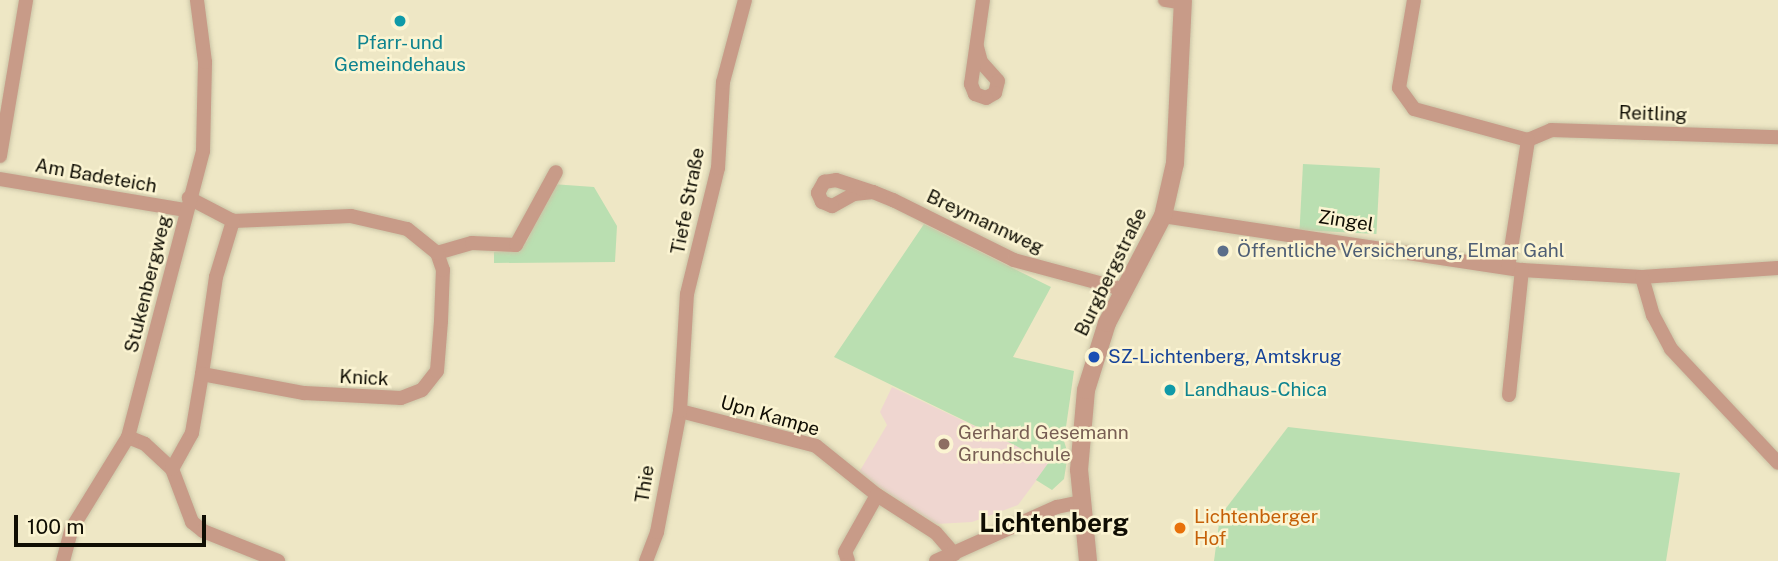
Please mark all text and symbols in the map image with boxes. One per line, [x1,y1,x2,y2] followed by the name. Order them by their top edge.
[392,13,408,29] marker: Pfarr- und Gemeindehaus
[334,32,466,76] place label: Pfarr- und Gemeindehaus
[1618,101,1688,127] street label: Reitling
[666,146,710,256] street label: Tiefe Straße
[33,154,159,198] street label: Am Badeteich
[923,185,1047,259] street label: Breymannweg
[1070,204,1152,340] street label: Burgbergstraße
[1317,205,1375,237] street label: Zingel
[120,213,176,355] street label: Stukenbergweg
[1237,240,1565,262] place label: Öffentliche Versicherung, Elmar Gahl
[1215,243,1231,259] marker: Öffentliche Versicherung, Elmar Gahl
[1108,346,1342,368] place label: SZ-Lichtenberg, Amtskrug
[1086,349,1102,365] marker: SZ-Lichtenberg, Amtskrug
[339,365,389,391] street label: Knick
[1184,379,1327,401] place label: Landhaus-Chica
[1162,382,1178,398] marker: Landhaus-Chica
[718,391,822,441] street label: Upn Kampe
[958,422,1129,466] place label: Gerhard Gesemann Grundschule
[936,436,952,452] marker: Gerhard Gesemann Grundschule
[631,464,659,504] street label: Thie
[18,502,210,546] scale bar
[1194,506,1318,550] place label: Lichtenberger Hof
[979,507,1129,539] district label: Lichtenberg
[27,514,84,539] text: 100 m
[1172,520,1188,536] marker: Lichtenberger Hof

